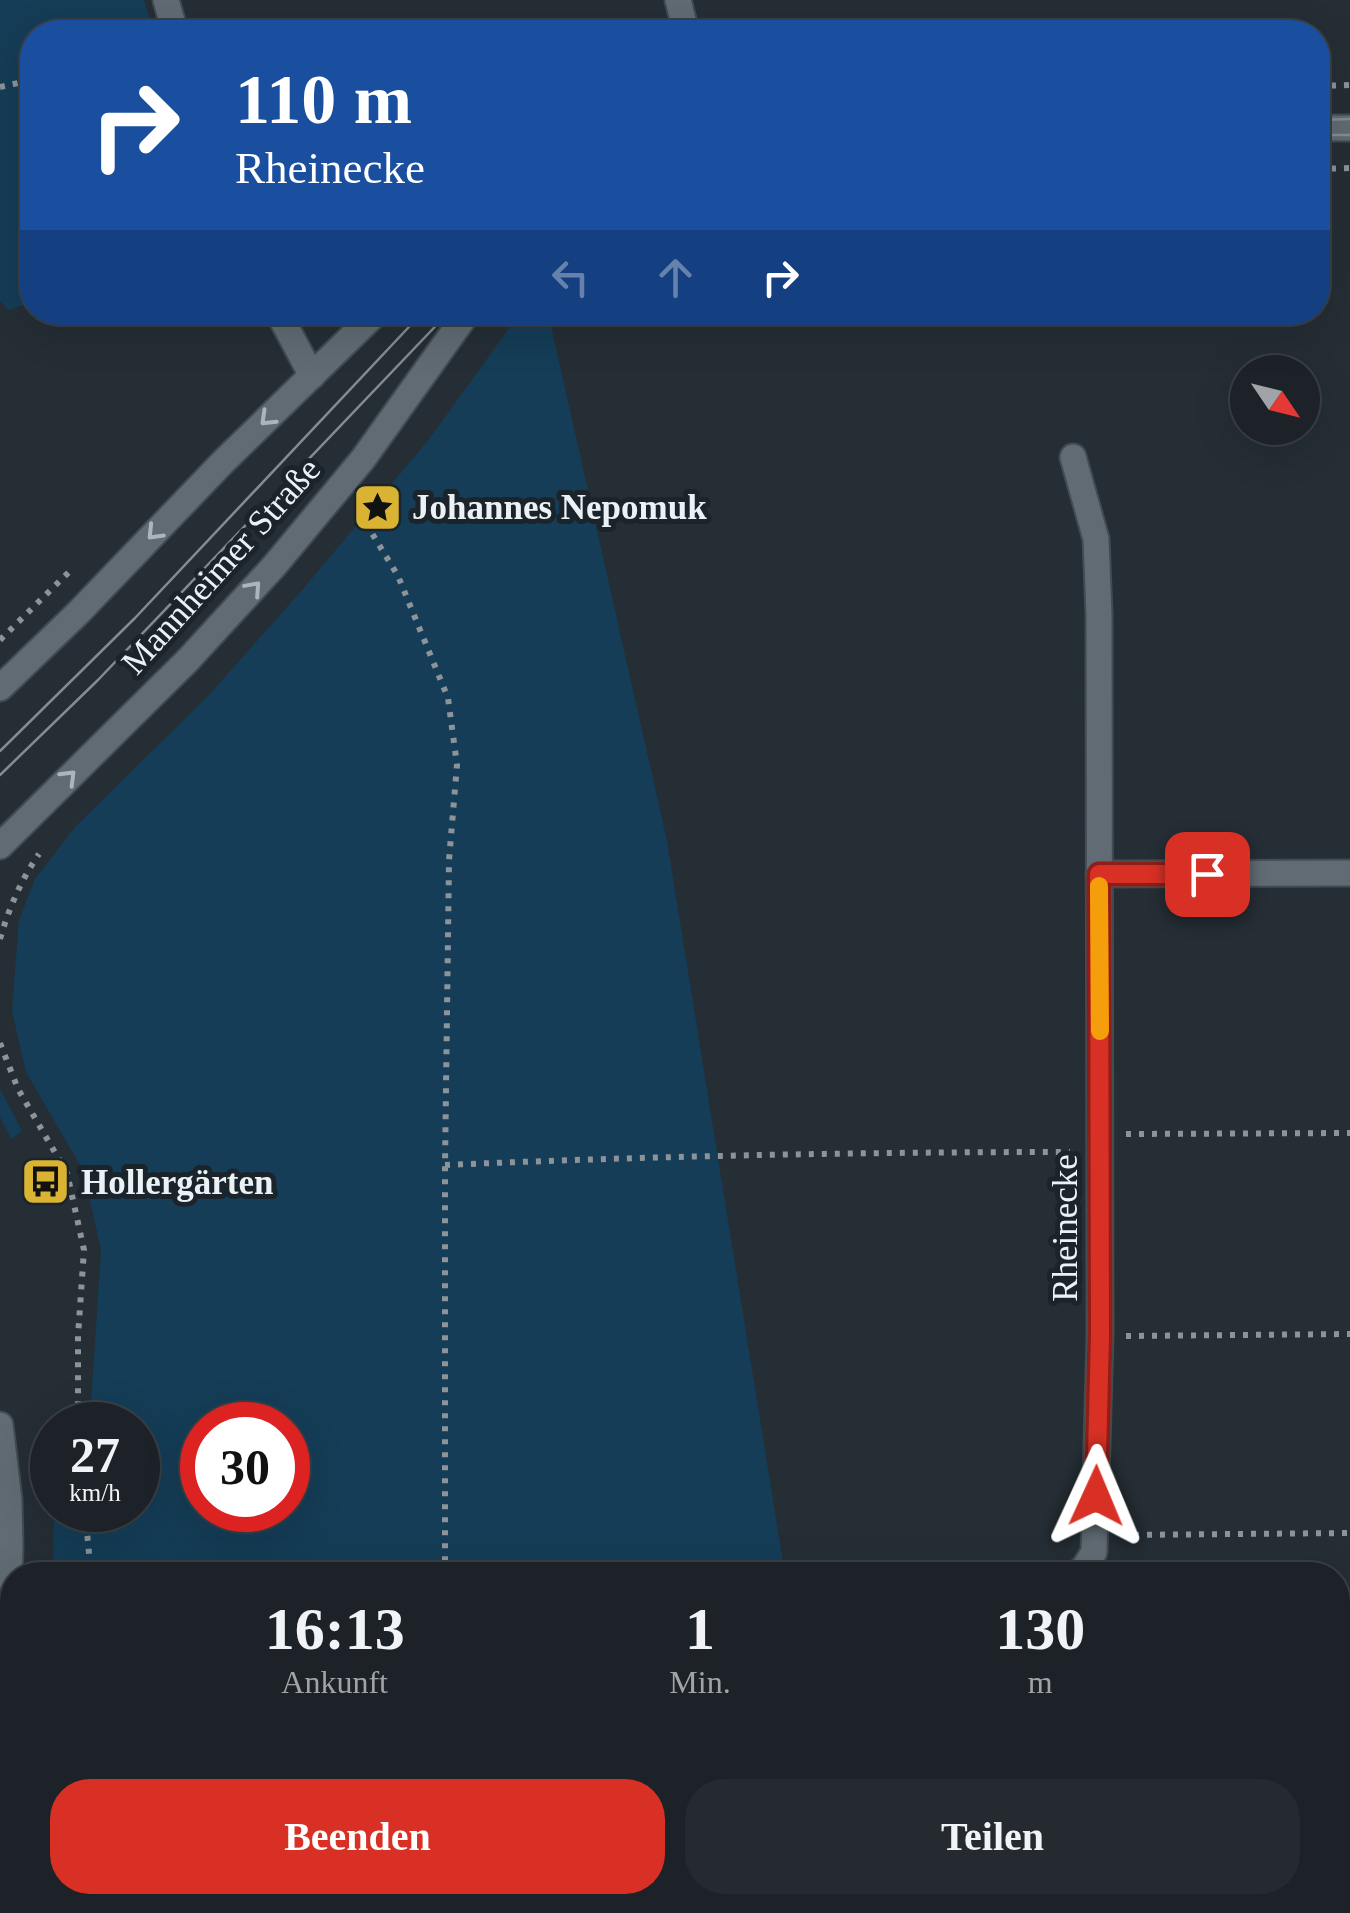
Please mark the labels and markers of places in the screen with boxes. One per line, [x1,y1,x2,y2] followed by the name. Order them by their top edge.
[351,481,403,533] place icon: Johannes Nepomuk
[412,488,707,527] place label: Johannes Nepomuk
[1165,832,1250,917] pin
[20,1156,72,1208] bus stop icon: Hollergärten
[81,1163,273,1202] place label: Hollergärten

